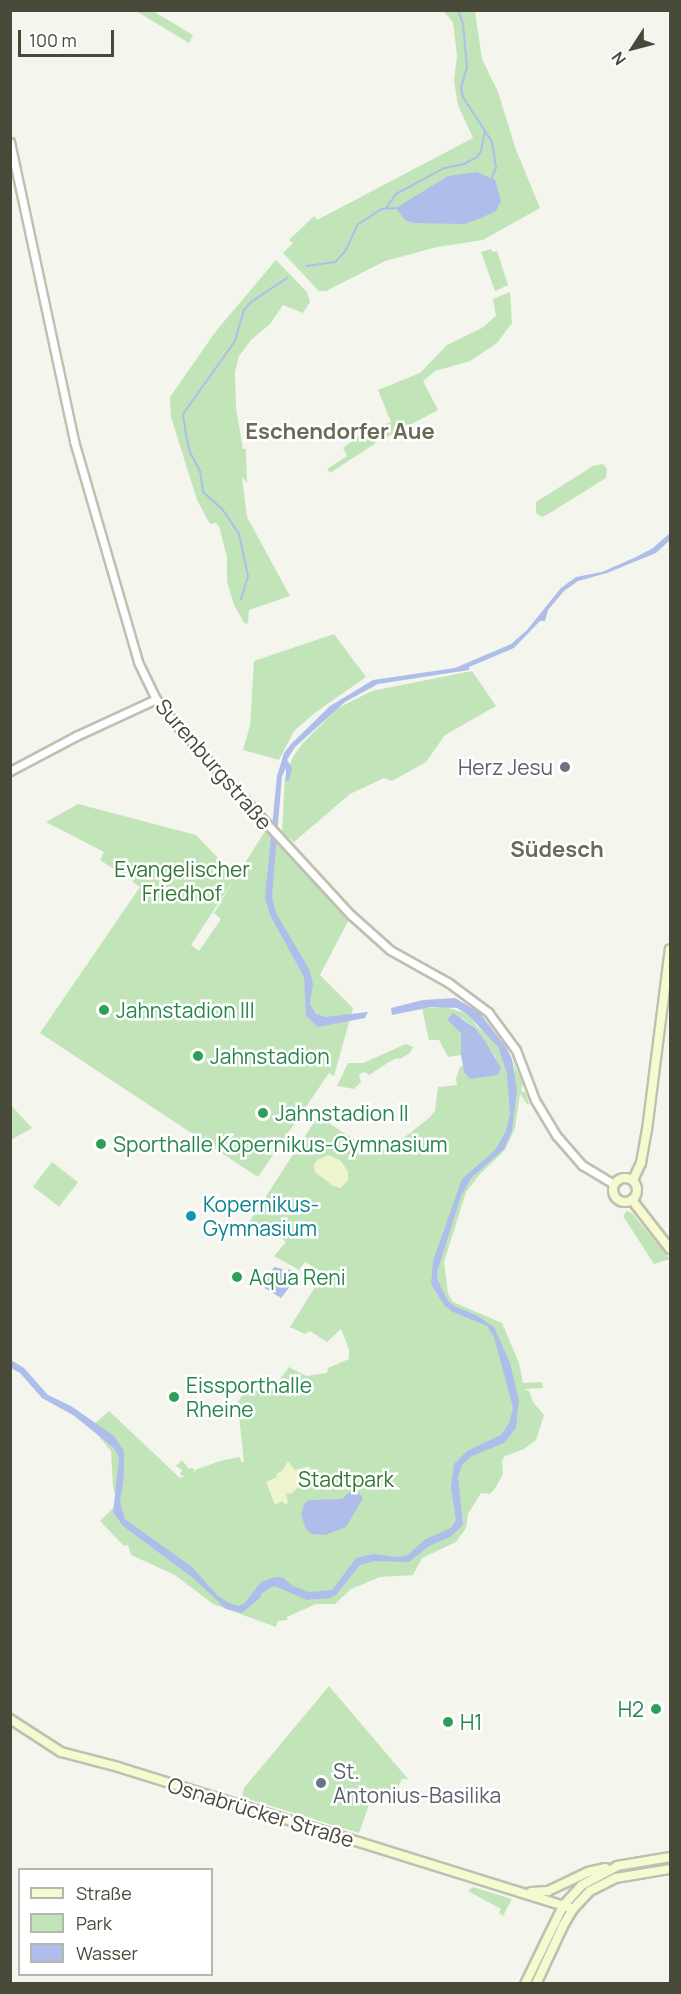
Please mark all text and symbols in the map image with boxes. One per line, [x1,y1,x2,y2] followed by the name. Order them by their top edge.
[21,18,117,56] scale bar
[603,18,663,78] north arrow
[29,28,77,52] text: 100 m
[606,47,631,70] text: N
[245,419,435,445] district label: Eschendorfer Aue
[150,694,278,834] street label: Surenburgstraße
[458,754,553,780] place label: Herz Jesu
[558,760,572,774] marker: Herz Jesu
[510,837,604,863] district label: Südesch
[114,856,250,906] park label: Evangelischer Friedhof
[116,997,255,1023] place label: Jahnstadion III
[97,1003,111,1017] marker: Jahnstadion III
[210,1043,330,1069] place label: Jahnstadion
[191,1049,205,1063] marker: Jahnstadion
[275,1100,409,1126] place label: Jahnstadion II
[256,1106,270,1120] marker: Jahnstadion II
[113,1131,448,1157] place label: Sporthalle Kopernikus-Gymnasium
[94,1137,108,1151] marker: Sporthalle Kopernikus-Gymnasium
[203,1191,319,1241] place label: Kopernikus- Gymnasium
[184,1209,198,1223] marker: Kopernikus- Gymnasium
[249,1264,346,1290] place label: Aqua Reni
[230,1270,244,1284] marker: Aqua Reni
[186,1372,312,1422] place label: Eissporthalle Rheine
[167,1390,181,1404] marker: Eissporthalle Rheine
[298,1466,394,1492] park label: Stadtpark
[618,1696,644,1722] place label: H2
[649,1702,663,1716] marker: H2
[460,1709,483,1735] place label: H1
[441,1715,455,1729] marker: H1
[333,1758,501,1808] place label: St. Antonius-Basilika
[165,1772,357,1852] street label: Osnabrücker Straße
[314,1776,328,1790] marker: St. Antonius-Basilika
[18,1868,213,1976] legend
[76,1881,132,1905] text: Straße
[76,1911,112,1935] text: Park
[76,1941,138,1965] text: Wasser

